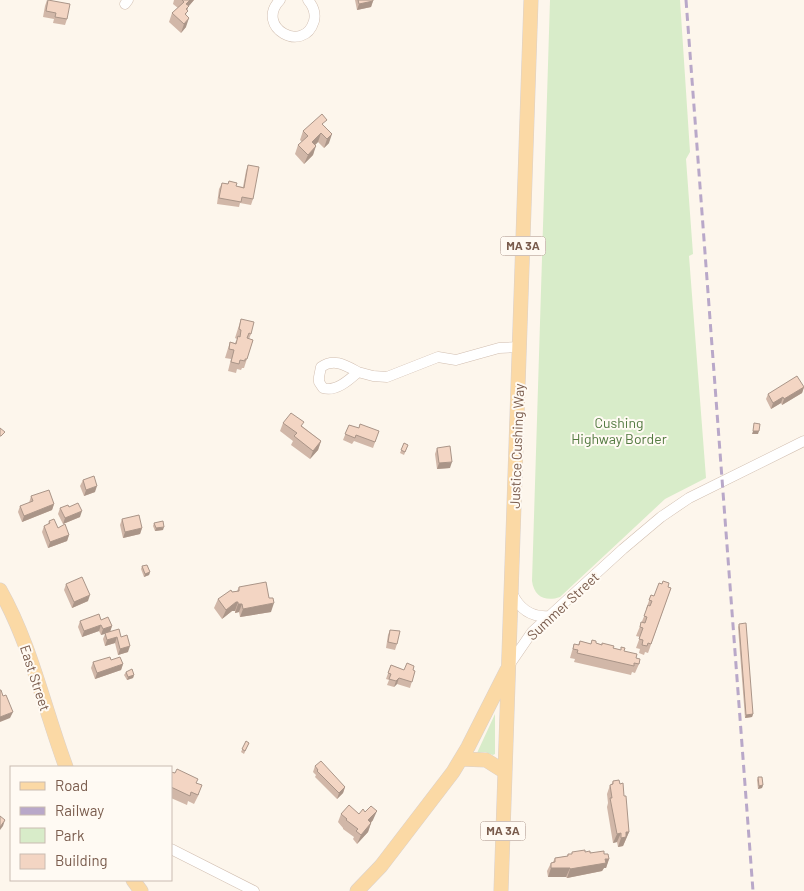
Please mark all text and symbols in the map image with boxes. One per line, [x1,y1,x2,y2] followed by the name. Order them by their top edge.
[500,237,546,256] road number: MA 3A
[506,383,527,509] street label: Justice Cushing Way
[571,414,667,447] park label: Cushing Highway Border
[523,568,602,643] street label: Summer Street
[17,643,54,713] street label: East Street
[10,766,172,881] legend
[55,776,88,794] text: Road
[55,801,104,819] text: Railway
[480,821,526,840] road number: MA 3A
[55,826,85,844] text: Park
[55,851,108,869] text: Building

